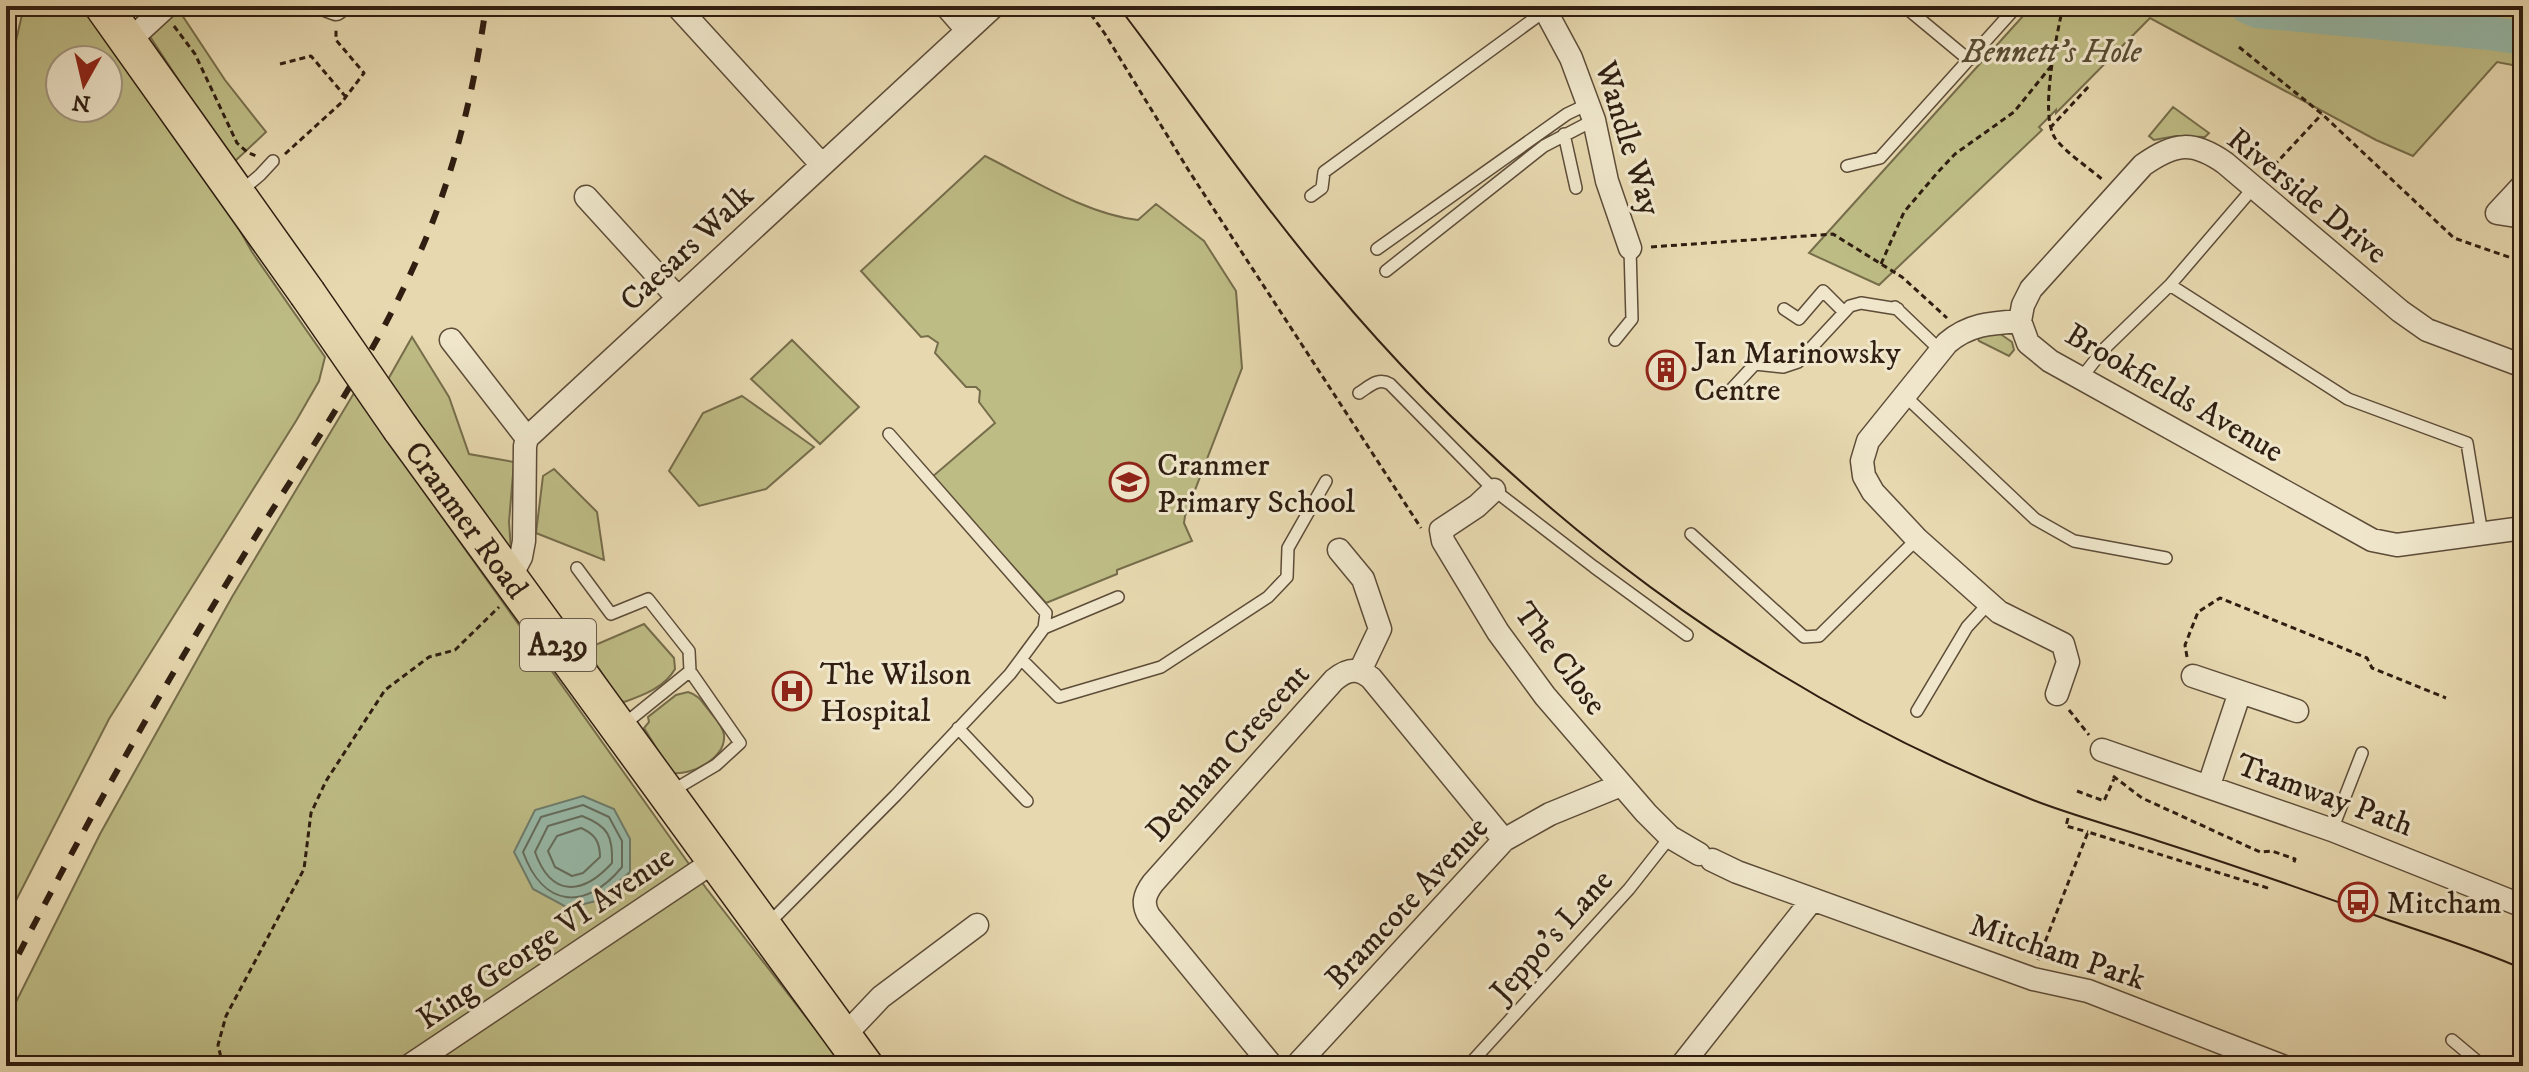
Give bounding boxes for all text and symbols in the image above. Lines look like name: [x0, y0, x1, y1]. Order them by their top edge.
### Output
park label: Bennett's Hole: [1962, 33, 2143, 73]
north arrow: [44, 44, 124, 124]
street label: Wandle Way: [1584, 56, 1670, 221]
text: N: [71, 88, 92, 117]
street label: Riverside Drive: [2218, 120, 2395, 273]
street label: Caesars Walk: [612, 176, 763, 320]
street label: Brookfields Avenue: [2058, 315, 2290, 472]
place label: Jan Marinowsky Centre: [1691, 334, 1901, 411]
building icon: Jan Marinowsky Centre: [1645, 349, 1687, 391]
street label: Cranmer Road: [395, 434, 536, 608]
place label: Cranmer Primary School: [1157, 446, 1356, 523]
school or university icon: Cranmer Primary School: [1108, 461, 1150, 503]
street label: The Close: [1504, 595, 1615, 724]
road number: A239: [520, 619, 596, 671]
place label: The Wilson Hospital: [820, 655, 971, 732]
street label: Denham Crescent: [1138, 656, 1319, 851]
hospital icon: The Wilson Hospital: [771, 670, 813, 712]
street label: Tramway Path: [2230, 745, 2418, 846]
street label: Bramcote Avenue: [1317, 809, 1498, 998]
street label: King George VI Avenue: [410, 838, 682, 1039]
street label: Jeppo's Lane: [1480, 862, 1623, 1013]
bus stop icon: Mitcham: [2337, 881, 2379, 923]
place label: Mitcham: [2386, 884, 2502, 924]
street label: Mitcham Park: [1964, 906, 2150, 1000]

